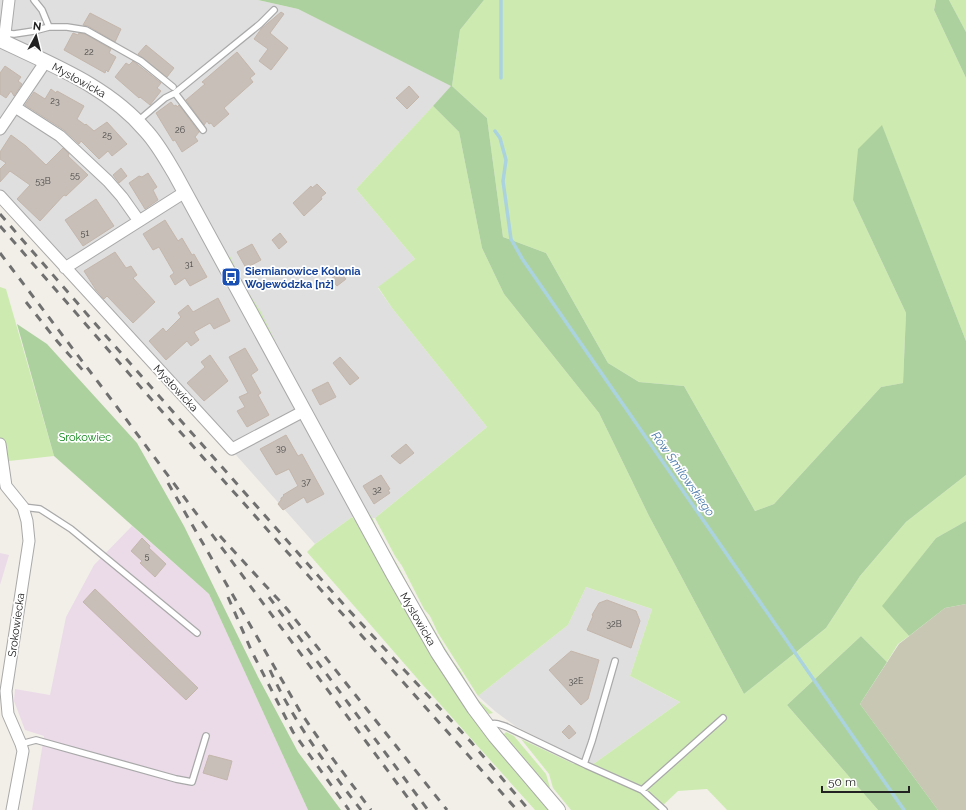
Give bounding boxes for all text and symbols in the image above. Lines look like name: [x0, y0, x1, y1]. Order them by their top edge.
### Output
north arrow: [16, 16, 56, 56]
text: N: [32, 20, 42, 34]
house number: 22: [84, 47, 94, 57]
street label: Mysłowicka: [50, 60, 108, 101]
house number: 23: [50, 96, 60, 106]
house number: 26: [175, 125, 186, 135]
house number: 25: [102, 130, 112, 140]
house number: 55: [70, 170, 80, 180]
house number: 53B: [35, 176, 51, 186]
house number: 51: [81, 228, 90, 238]
house number: 31: [185, 259, 193, 269]
place label: Siemianowice Kolonia Wojewódzka [nż]: [245, 265, 361, 291]
bus stop icon: Siemianowice Kolonia Wojewódzka [nż]: [220, 266, 242, 288]
street label: Mysłowicka: [151, 362, 201, 415]
water label: Rów Śmiłowskiego: [649, 429, 717, 519]
park label: Srokowiec: [59, 431, 111, 444]
house number: 39: [276, 443, 286, 453]
house number: 37: [301, 477, 311, 487]
house number: 32: [372, 485, 382, 495]
house number: 5: [145, 551, 150, 561]
street label: Mysłowicka: [397, 590, 438, 648]
street label: Srokowiecka: [6, 592, 27, 658]
house number: 32B: [606, 619, 622, 629]
house number: 32E: [569, 676, 584, 686]
scale bar: [822, 768, 909, 794]
text: 50 m: [828, 775, 856, 789]

